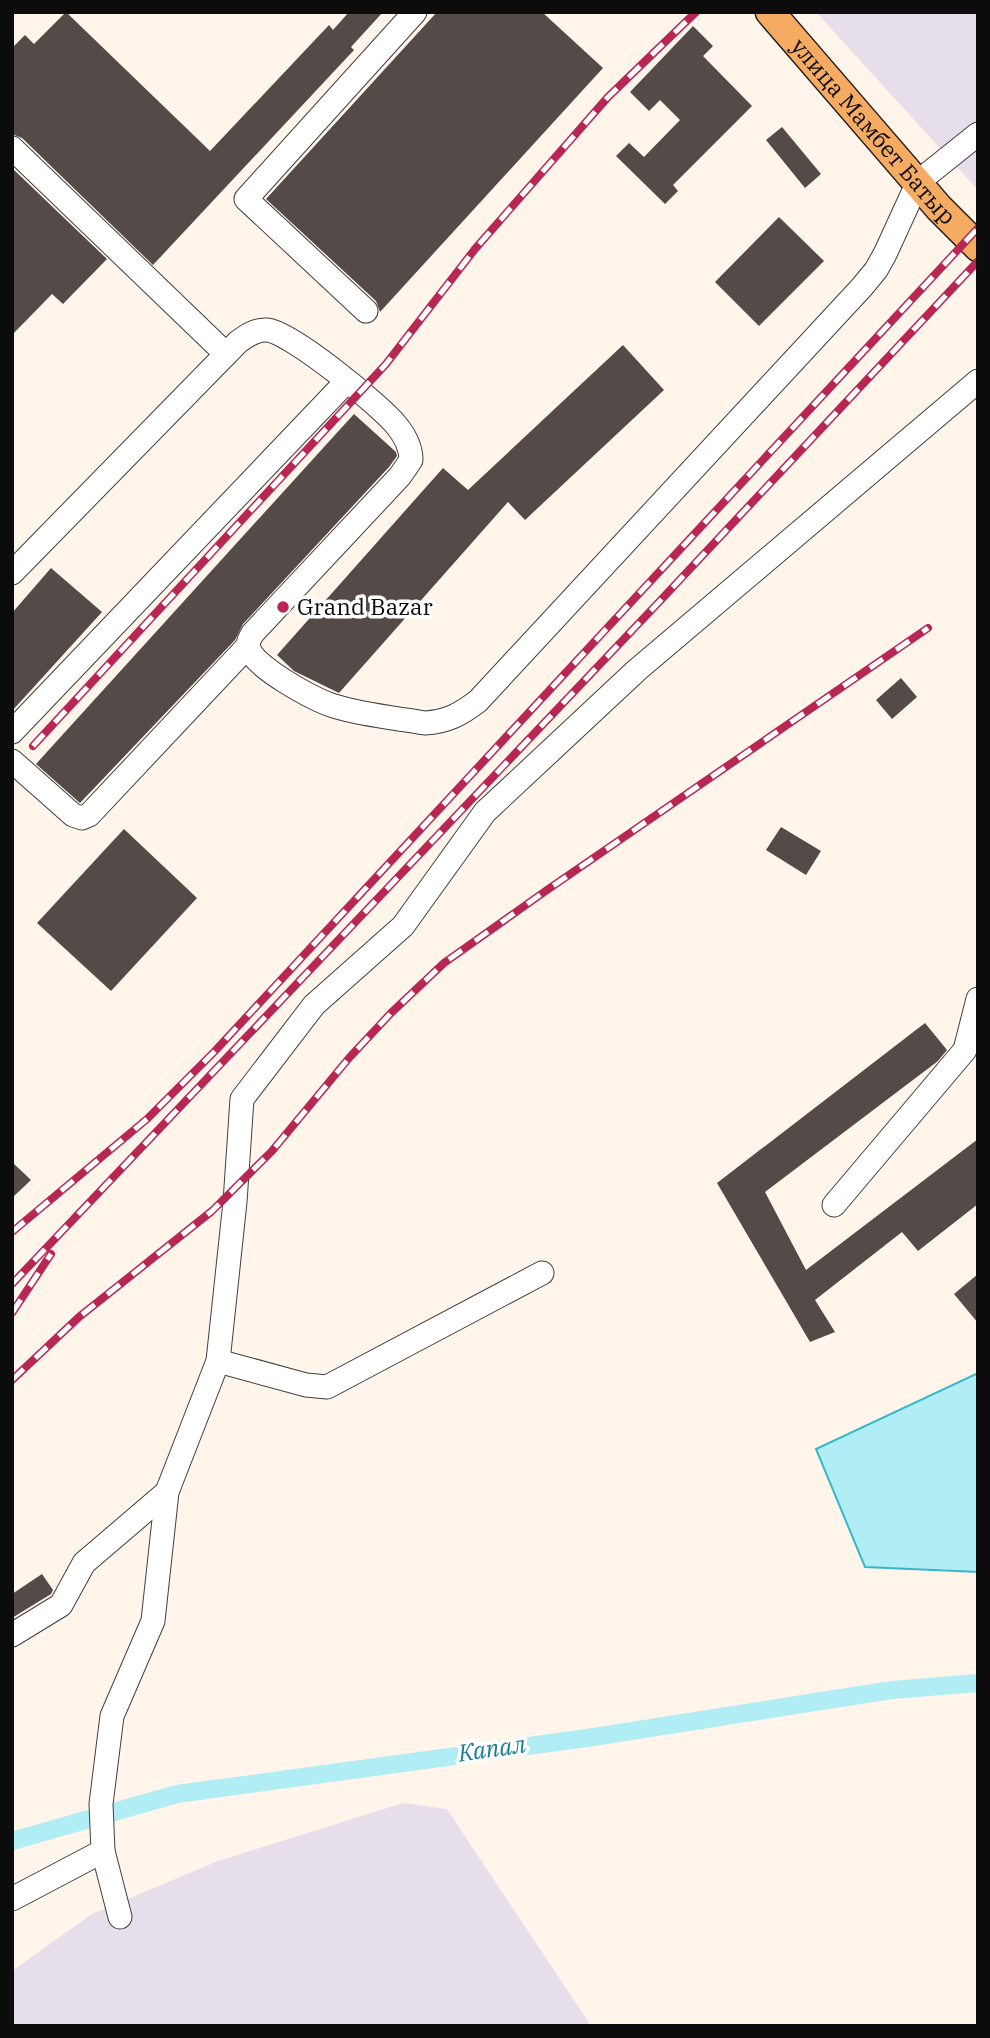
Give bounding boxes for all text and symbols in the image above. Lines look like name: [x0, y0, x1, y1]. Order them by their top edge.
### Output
street label: улица Мамбет Батыр: [785, 31, 963, 230]
place label: Grand Bazar: [297, 591, 433, 621]
marker: Grand Bazar: [275, 599, 291, 615]
water label: Капал: [455, 1727, 528, 1769]

